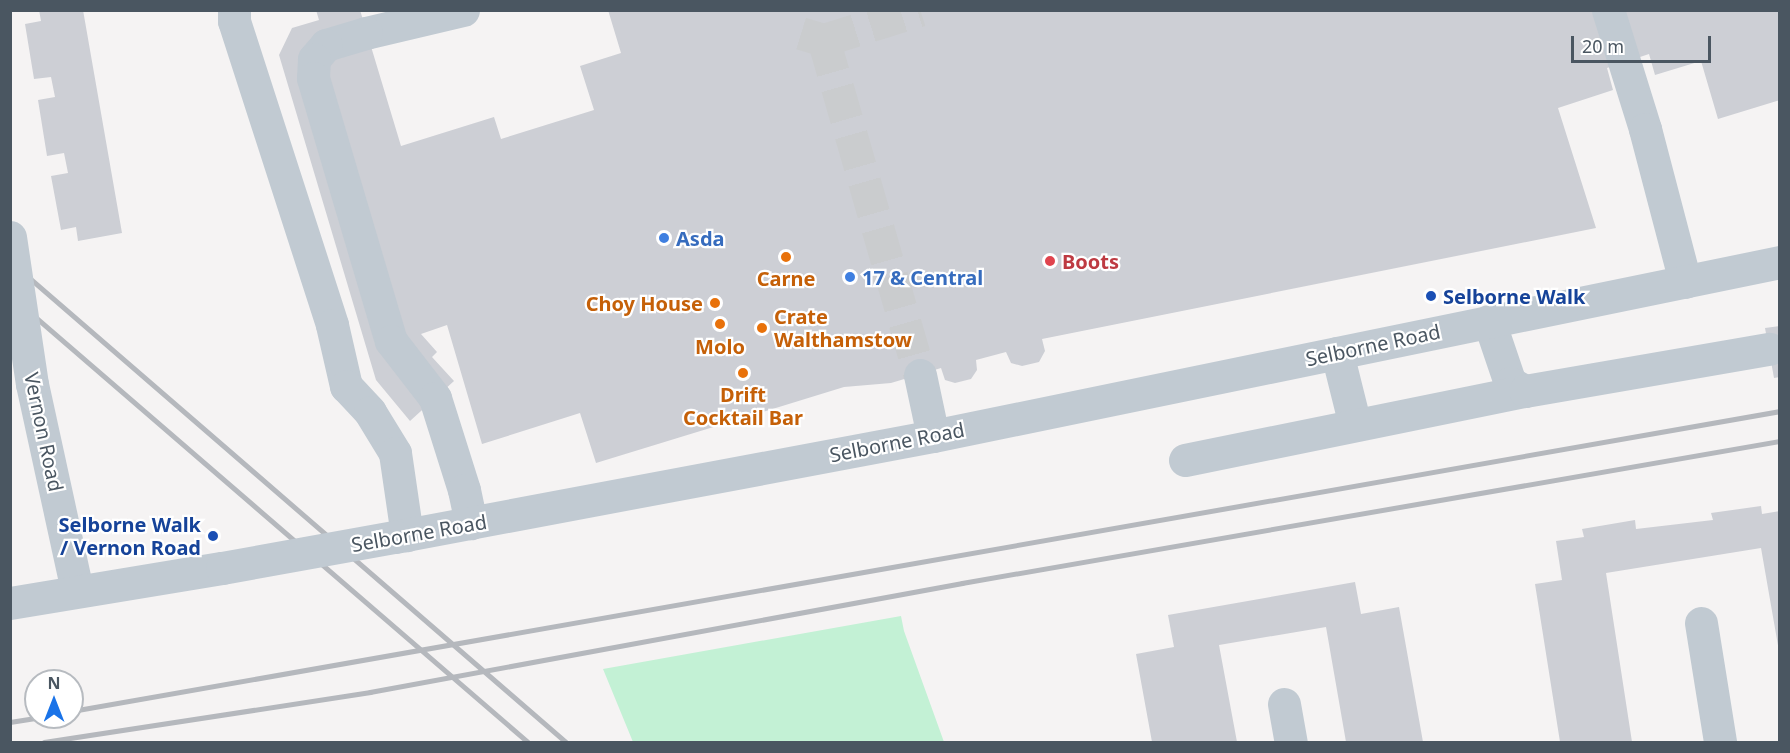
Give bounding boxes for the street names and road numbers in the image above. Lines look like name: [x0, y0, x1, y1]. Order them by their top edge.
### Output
street label: Selborne Road: [1304, 319, 1442, 371]
street label: Vernon Road: [20, 370, 68, 494]
street label: Selborne Road: [827, 417, 967, 467]
street label: Selborne Road: [349, 509, 489, 557]

